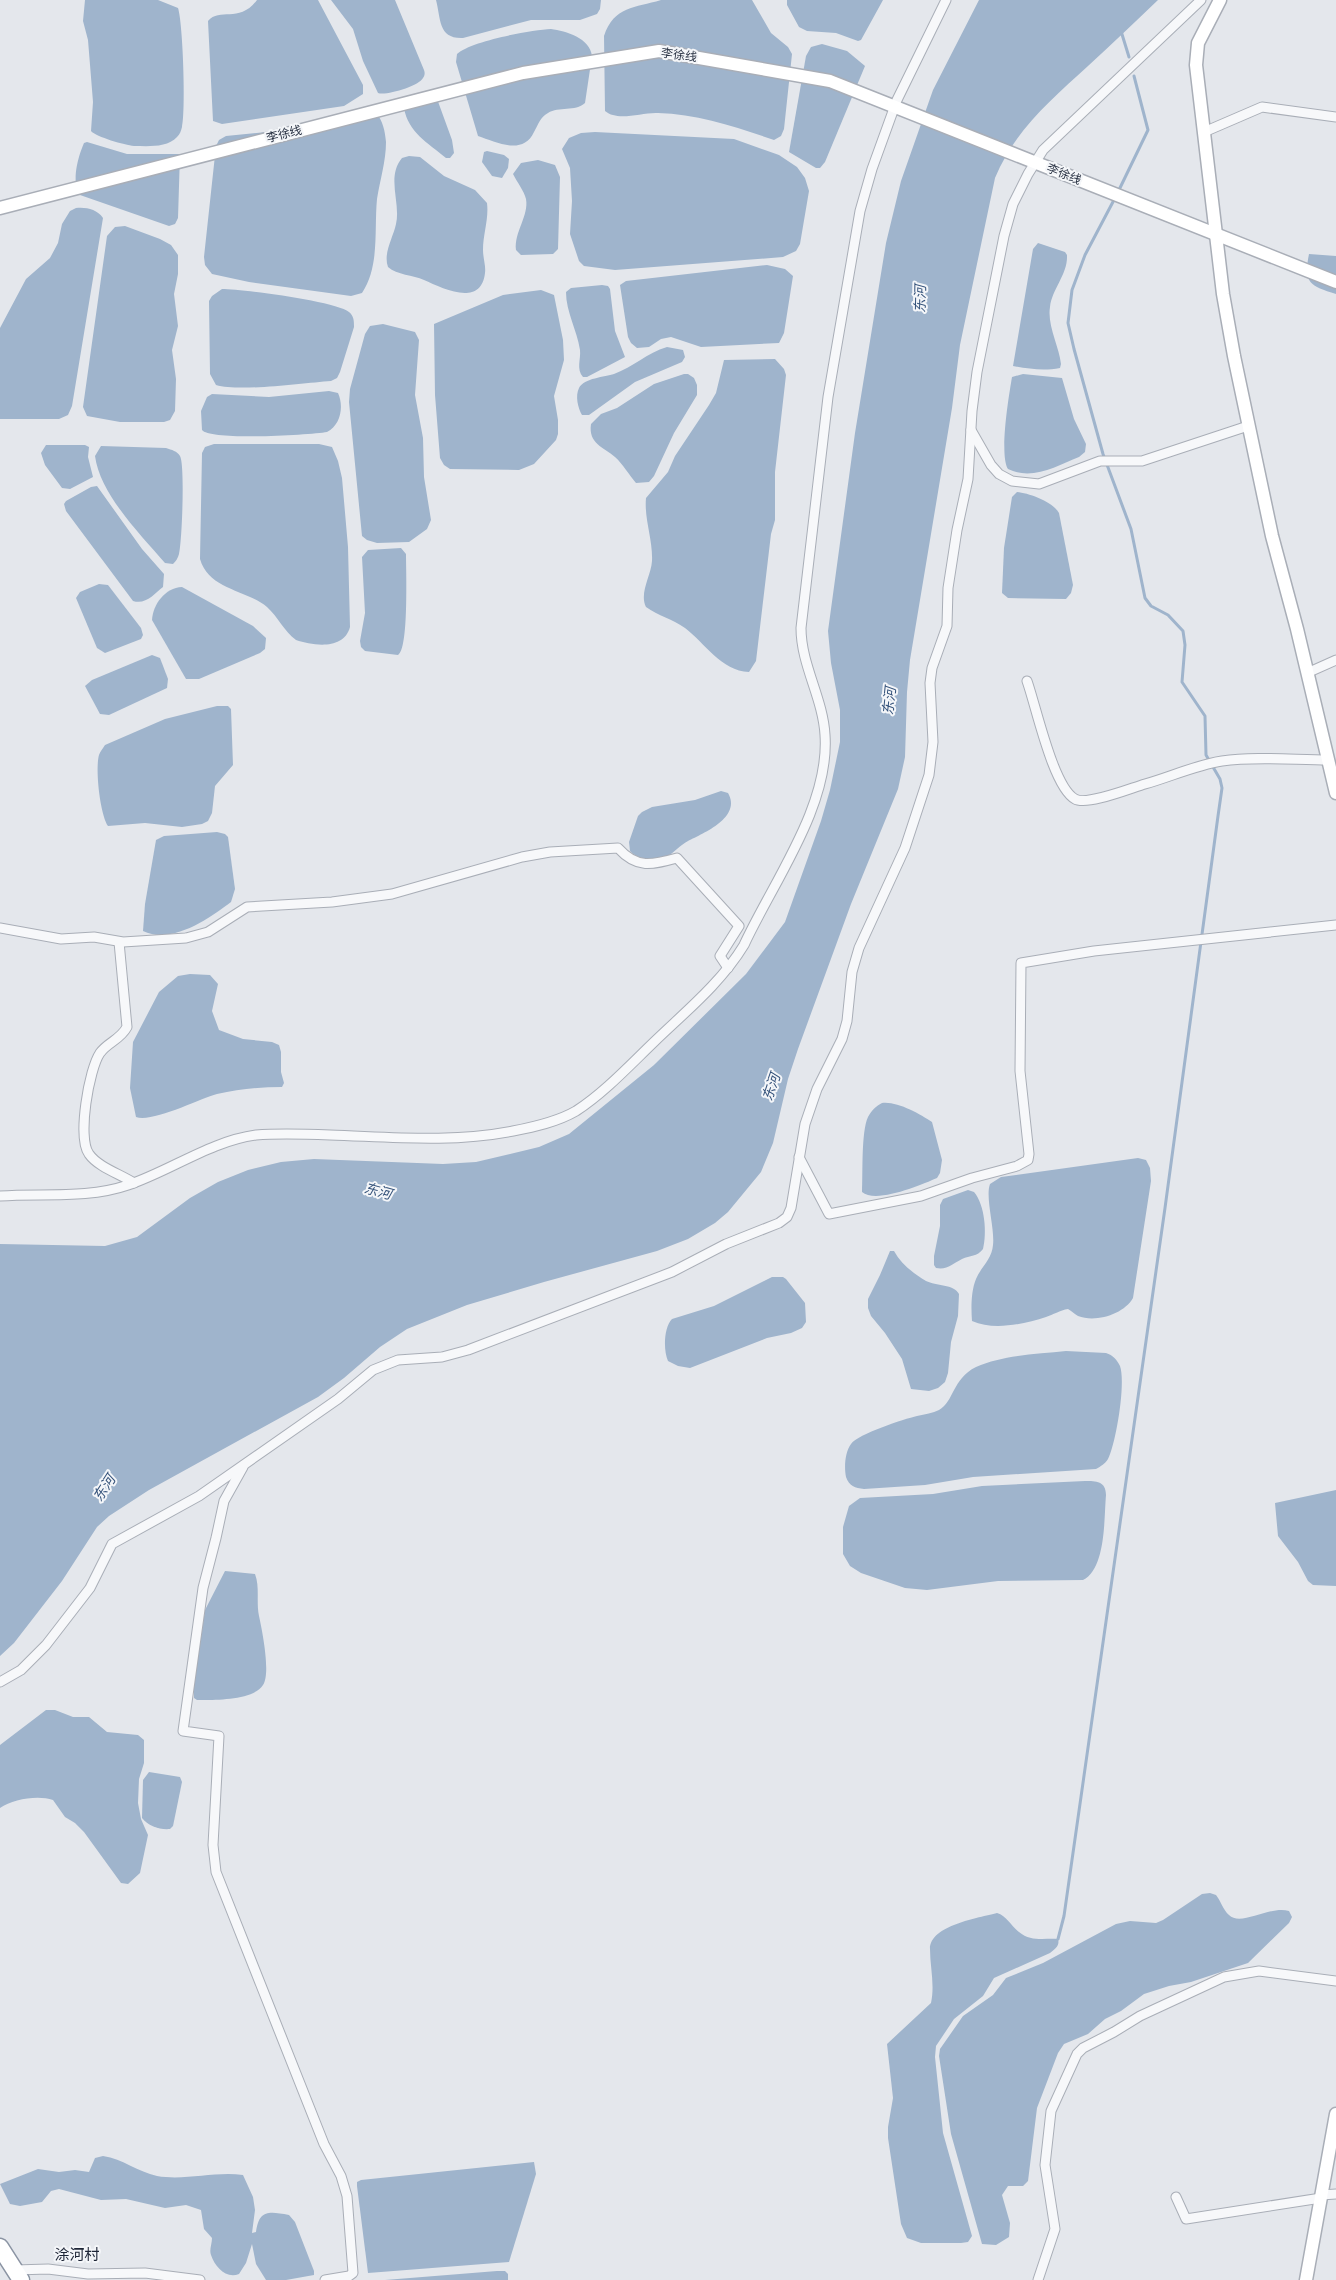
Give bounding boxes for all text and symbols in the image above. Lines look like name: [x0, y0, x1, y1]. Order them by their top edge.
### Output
street label: 李徐线: [660, 45, 698, 64]
street label: 李徐线: [265, 122, 303, 145]
street label: 李徐线: [1045, 160, 1084, 187]
water label: 东河: [911, 282, 928, 313]
water label: 东河: [879, 683, 899, 716]
water label: 东河: [758, 1068, 784, 1103]
water label: 东河: [362, 1179, 397, 1203]
water label: 东河: [89, 1469, 120, 1504]
district label: 涂河村: [54, 2245, 100, 2264]

